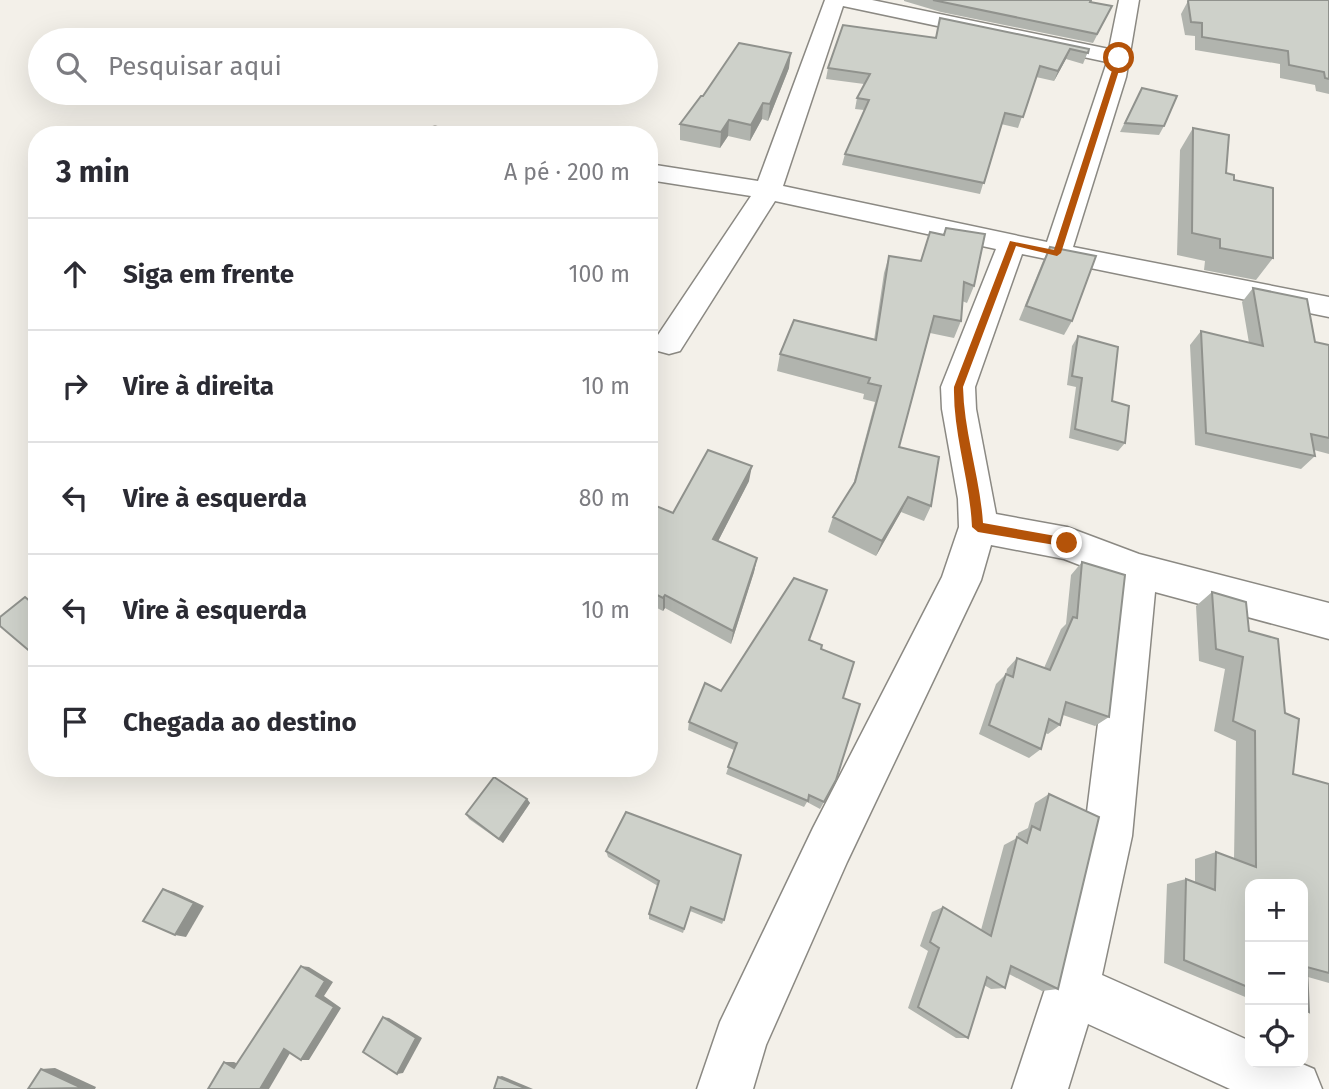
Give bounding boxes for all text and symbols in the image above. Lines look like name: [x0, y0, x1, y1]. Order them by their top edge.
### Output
search box: [28, 28, 658, 105]
route start: [1103, 42, 1134, 73]
icon: search: [52, 48, 90, 86]
text: Pesquisar aqui: [108, 51, 282, 82]
text: 3 min: [56, 154, 130, 190]
text: A pé · 200 m: [504, 158, 630, 186]
icon: ahead: [56, 255, 94, 293]
text: Siga em frente: [123, 259, 294, 290]
text: 100 m: [569, 260, 630, 288]
icon: right: [56, 367, 94, 405]
text: Vire à direita: [123, 371, 274, 402]
text: 10 m: [581, 372, 630, 400]
icon: left: [56, 479, 94, 517]
text: Vire à esquerda: [123, 483, 307, 514]
text: 80 m: [579, 484, 630, 512]
route end: [1051, 527, 1082, 558]
icon: left: [56, 591, 94, 629]
text: Vire à esquerda: [123, 595, 307, 626]
text: 10 m: [581, 596, 630, 624]
icon: arrive: [56, 703, 94, 741]
text: Chegada ao destino: [123, 707, 357, 738]
map controls: [1245, 879, 1308, 1068]
button: +: [1245, 879, 1308, 942]
button: −: [1245, 942, 1308, 1005]
button: locate: [1245, 1005, 1308, 1068]

